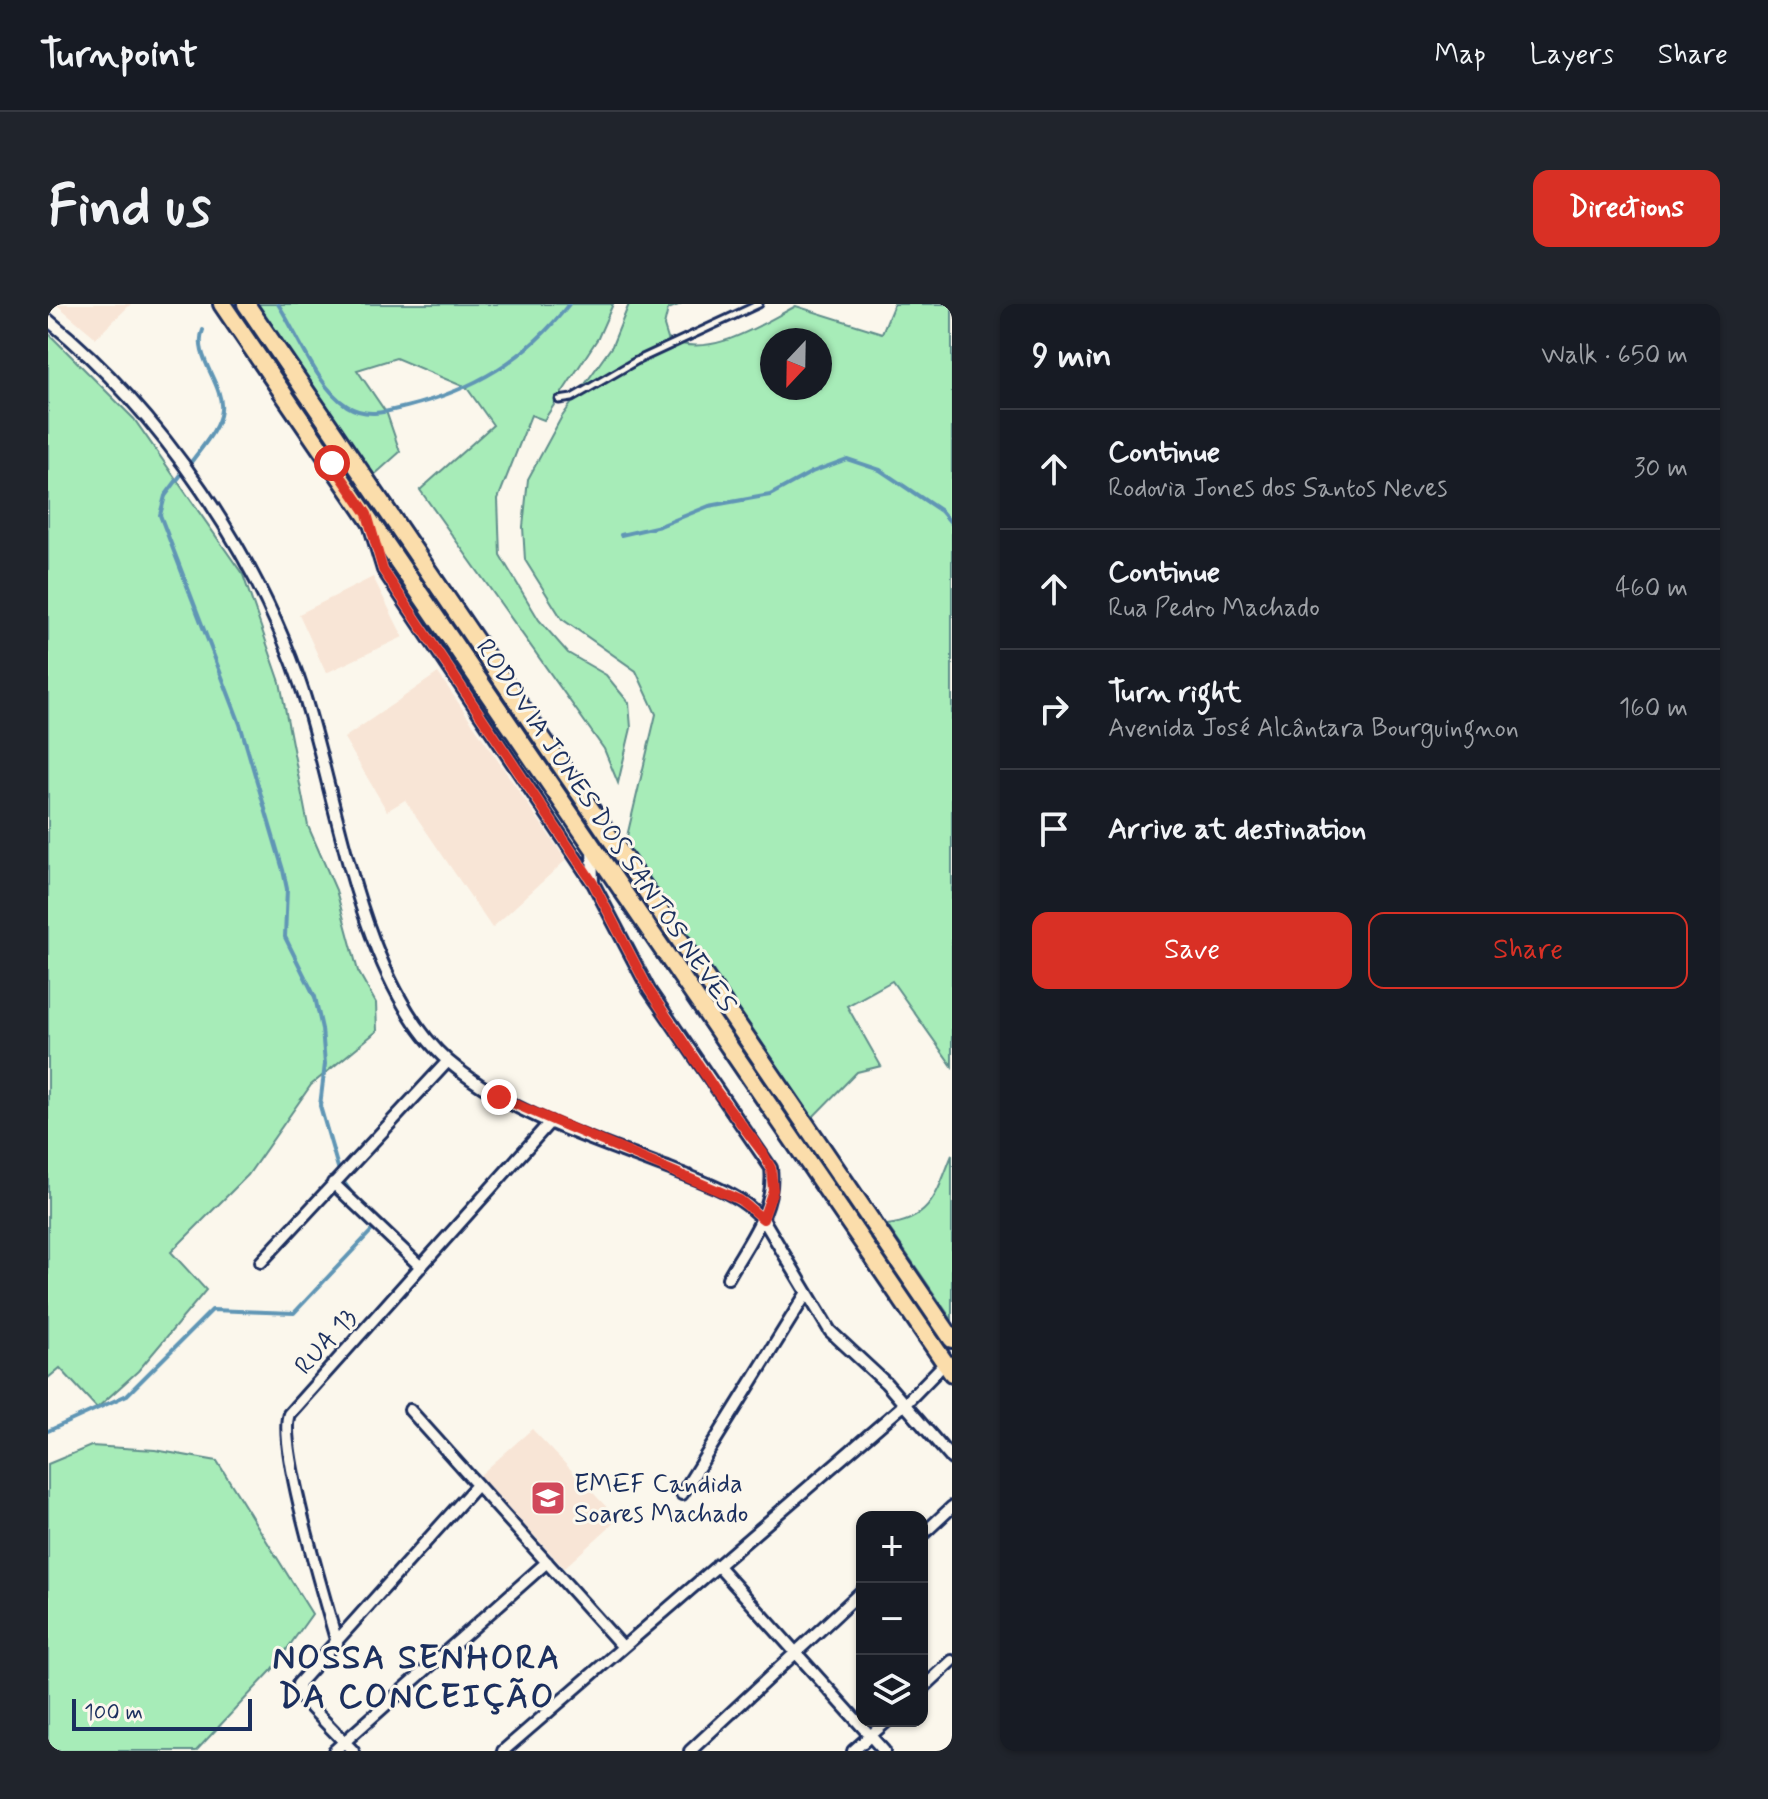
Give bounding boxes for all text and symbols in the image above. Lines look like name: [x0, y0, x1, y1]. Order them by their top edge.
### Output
text: Turnpoint: [40, 31, 198, 80]
text: Map: [1435, 37, 1486, 74]
text: Layers: [1530, 37, 1614, 74]
text: Share: [1658, 37, 1728, 74]
button: Directions: [1533, 170, 1720, 247]
text: Find us: [48, 172, 211, 245]
north arrow: [760, 328, 832, 400]
text: 9 min: [1032, 334, 1112, 379]
text: Walk · 650 m: [1541, 339, 1688, 373]
text: Continue: [1108, 433, 1220, 472]
route start: [314, 445, 350, 481]
icon: ahead: [1032, 447, 1076, 491]
text: 30 m: [1634, 452, 1688, 486]
text: Rodovia Jones dos Santos Neves: [1108, 472, 1448, 506]
text: Continue: [1108, 553, 1220, 592]
icon: ahead: [1032, 567, 1076, 611]
text: 460 m: [1615, 572, 1688, 606]
text: Rua Pedro Machado: [1108, 592, 1320, 626]
street label: RODOVIA JONES DOS SANTOS NEVES: [467, 633, 744, 1020]
text: Turn right: [1108, 673, 1241, 712]
icon: right: [1032, 687, 1076, 731]
text: 160 m: [1619, 692, 1688, 726]
text: Avenida José Alcântara Bourguingnon: [1108, 712, 1519, 746]
icon: arrive: [1032, 807, 1076, 851]
text: Arrive at destination: [1108, 810, 1366, 849]
button: Save: [1032, 912, 1352, 989]
button: Share: [1368, 912, 1688, 989]
route end: [481, 1079, 517, 1115]
street label: RUA 13: [288, 1302, 365, 1383]
place label: EMEF Candida Soares Machado: [574, 1468, 748, 1532]
school or university icon: EMEF Candida Soares Machado: [529, 1479, 567, 1517]
map controls: [856, 1511, 928, 1727]
button: +: [856, 1511, 928, 1583]
button: −: [856, 1583, 928, 1655]
district label: NOSSA SENHORA DA CONCEIÇÃO: [272, 1636, 562, 1720]
button: layers: [856, 1655, 928, 1727]
scale bar: [72, 1695, 252, 1731]
text: 100 m: [84, 1699, 143, 1727]

